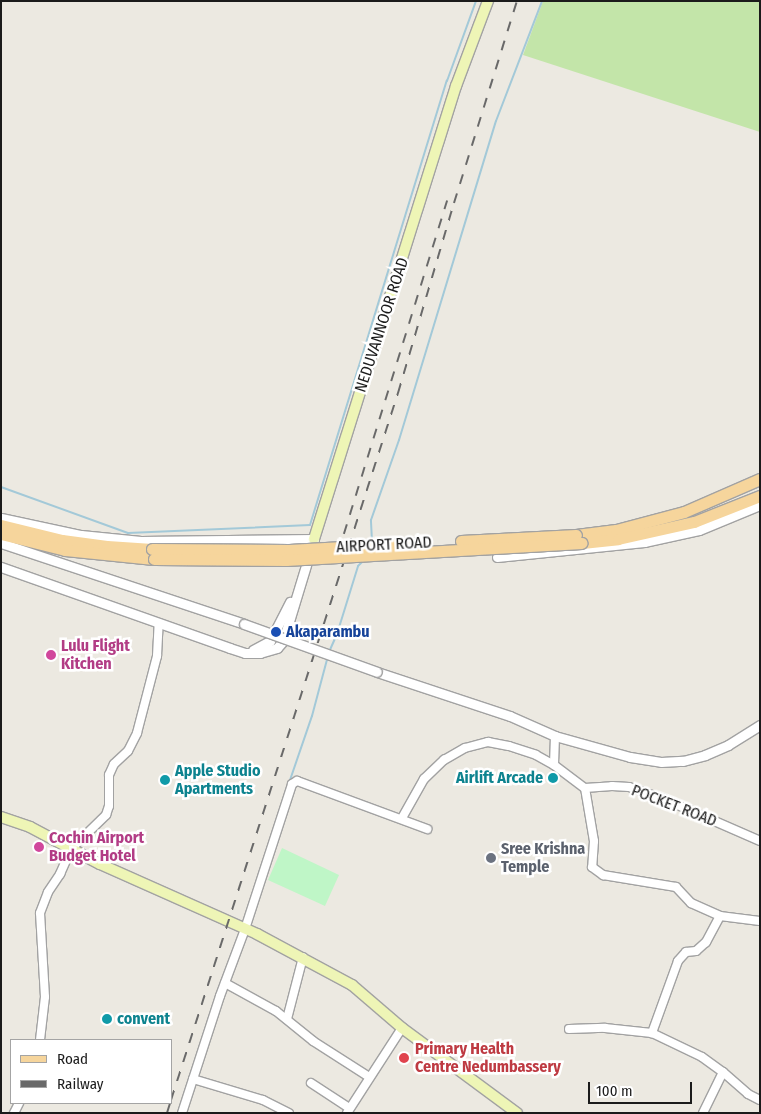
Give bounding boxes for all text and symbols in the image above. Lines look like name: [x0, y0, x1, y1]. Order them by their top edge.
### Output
street label: NEDUVANNOOR ROAD: [351, 255, 413, 395]
street label: AIRPORT ROAD: [336, 533, 432, 557]
place label: Akaparambu: [286, 622, 370, 642]
marker: Akaparambu: [270, 626, 282, 638]
place label: Lulu Flight Kitchen: [61, 636, 130, 674]
marker: Lulu Flight Kitchen: [45, 649, 57, 661]
place label: Apple Studio Apartments: [175, 761, 260, 799]
place label: Airlift Arcade: [456, 768, 543, 788]
marker: Airlift Arcade: [547, 772, 559, 784]
marker: Apple Studio Apartments: [159, 774, 171, 786]
street label: POCKET ROAD: [629, 781, 719, 831]
place label: Cochin Airport Budget Hotel: [49, 828, 144, 866]
place label: Sree Krishna Temple: [501, 839, 585, 877]
marker: Cochin Airport Budget Hotel: [33, 841, 45, 853]
marker: Sree Krishna Temple: [485, 852, 497, 864]
place label: convent: [117, 1009, 170, 1029]
marker: convent: [101, 1013, 113, 1025]
legend: [10, 1039, 172, 1104]
place label: Primary Health Centre Nedumbassery: [415, 1039, 561, 1077]
text: Road: [57, 1050, 88, 1068]
marker: Primary Health Centre Nedumbassery: [397, 1051, 411, 1065]
scale bar: [591, 1072, 695, 1104]
text: Railway: [57, 1075, 104, 1093]
text: 100 m: [596, 1082, 633, 1100]

